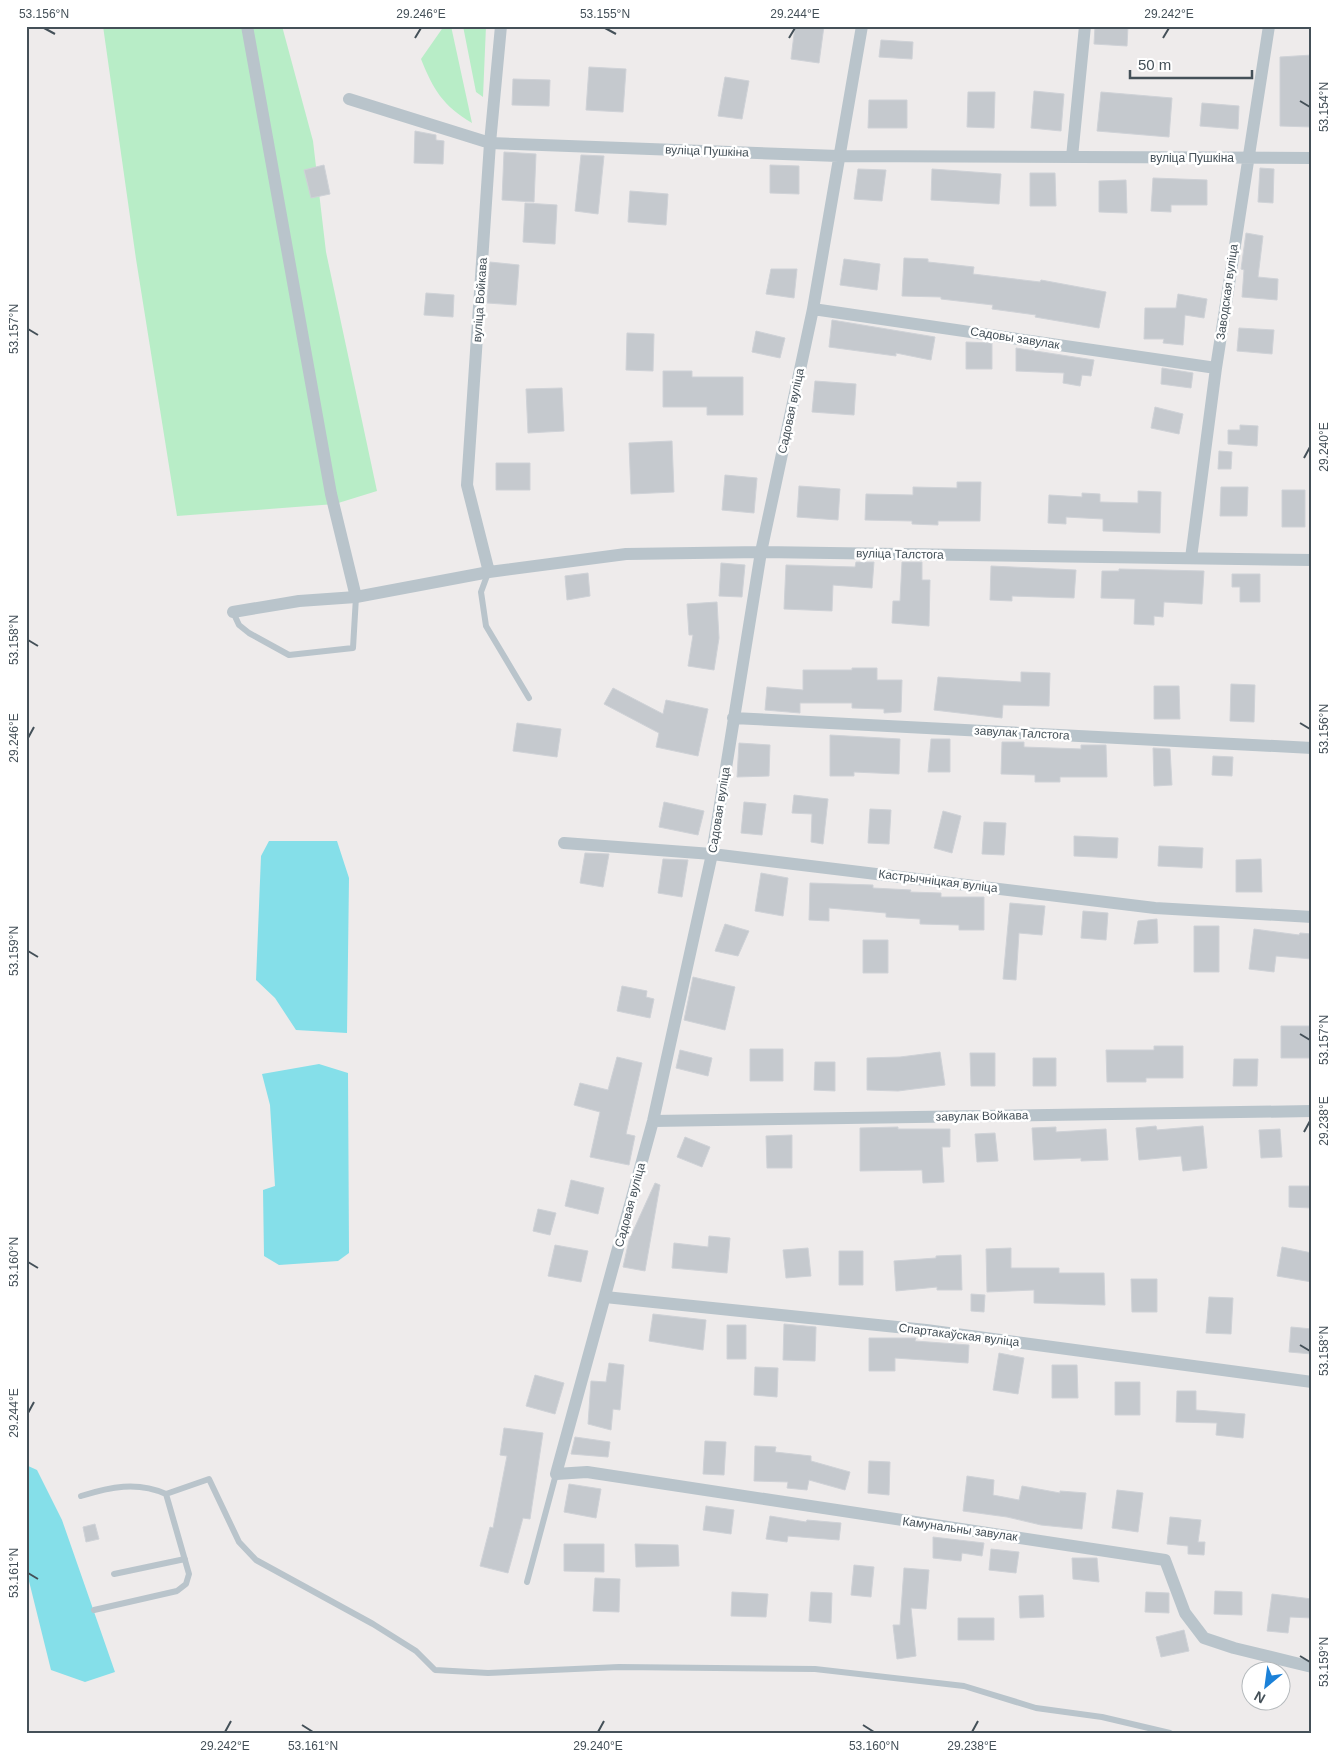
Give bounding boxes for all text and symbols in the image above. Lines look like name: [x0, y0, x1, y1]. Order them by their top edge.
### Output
text: 53.156°N: [19, 7, 69, 21]
text: 29.246°E: [396, 7, 446, 21]
text: 53.155°N: [580, 7, 630, 21]
text: 29.244°E: [770, 7, 820, 21]
text: 29.242°E: [1144, 7, 1194, 21]
scale bar: [1130, 48, 1253, 80]
text: 50 m: [1138, 56, 1171, 73]
text: 53.154°N: [1317, 82, 1331, 132]
street label: вуліца Пушкіна: [665, 143, 749, 159]
street label: вуліца Пушкіна: [1150, 151, 1234, 165]
street label: Заводская вуліца: [1213, 243, 1241, 341]
street label: вуліца Войкава: [470, 257, 490, 343]
text: 53.157°N: [7, 304, 21, 354]
street label: Садовы завулак: [969, 324, 1061, 352]
street label: Садовая вуліца: [775, 367, 807, 455]
text: 29.240°E: [1317, 422, 1331, 472]
street label: вуліца Талстога: [856, 546, 944, 562]
text: 53.158°N: [7, 615, 21, 665]
text: 53.156°N: [1317, 704, 1331, 754]
text: 29.246°E: [7, 713, 21, 763]
street label: завулак Талстога: [974, 724, 1070, 743]
street label: Садовая вуліца: [705, 766, 733, 854]
street label: Кастрычніцкая вуліца: [878, 867, 999, 895]
text: 53.159°N: [7, 926, 21, 976]
text: 53.157°N: [1317, 1015, 1331, 1065]
text: 29.238°E: [1317, 1096, 1331, 1146]
street label: завулак Войкава: [936, 1108, 1029, 1124]
street label: Садовая вуліца: [612, 1161, 648, 1249]
text: 53.160°N: [7, 1237, 21, 1287]
street label: Спартакаўская вуліца: [898, 1321, 1020, 1349]
text: 53.158°N: [1317, 1326, 1331, 1376]
text: 29.244°E: [7, 1388, 21, 1438]
street label: Камунальны завулак: [902, 1514, 1019, 1544]
text: 53.161°N: [7, 1548, 21, 1598]
text: 53.159°N: [1317, 1637, 1331, 1687]
north arrow: [1240, 1662, 1290, 1712]
text: N: [1251, 1688, 1268, 1707]
text: 29.242°E: [200, 1739, 250, 1753]
text: 53.161°N: [288, 1739, 338, 1753]
text: 29.240°E: [573, 1739, 623, 1753]
text: 53.160°N: [849, 1739, 899, 1753]
text: 29.238°E: [947, 1739, 997, 1753]

